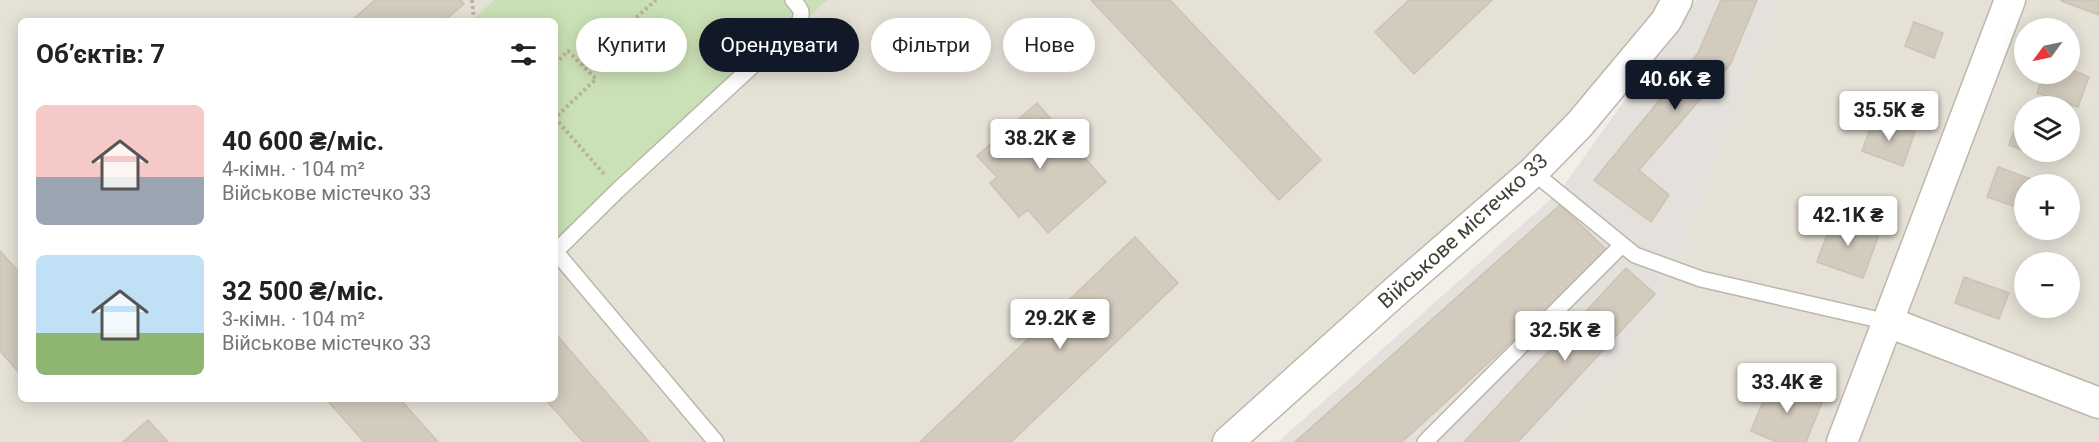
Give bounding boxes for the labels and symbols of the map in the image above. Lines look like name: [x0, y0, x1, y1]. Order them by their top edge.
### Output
north arrow: [2014, 18, 2080, 84]
pin: 40.6K ₴: [1620, 60, 1730, 111]
pin: 35.5K ₴: [1834, 91, 1944, 142]
pin: 38.2K ₴: [985, 119, 1095, 170]
street label: Військове містечко 33: [1373, 149, 1553, 313]
pin: 42.1K ₴: [1793, 196, 1903, 247]
pin: 29.2K ₴: [1005, 299, 1115, 350]
pin: 32.5K ₴: [1510, 311, 1620, 362]
pin: 33.4K ₴: [1732, 363, 1842, 414]

